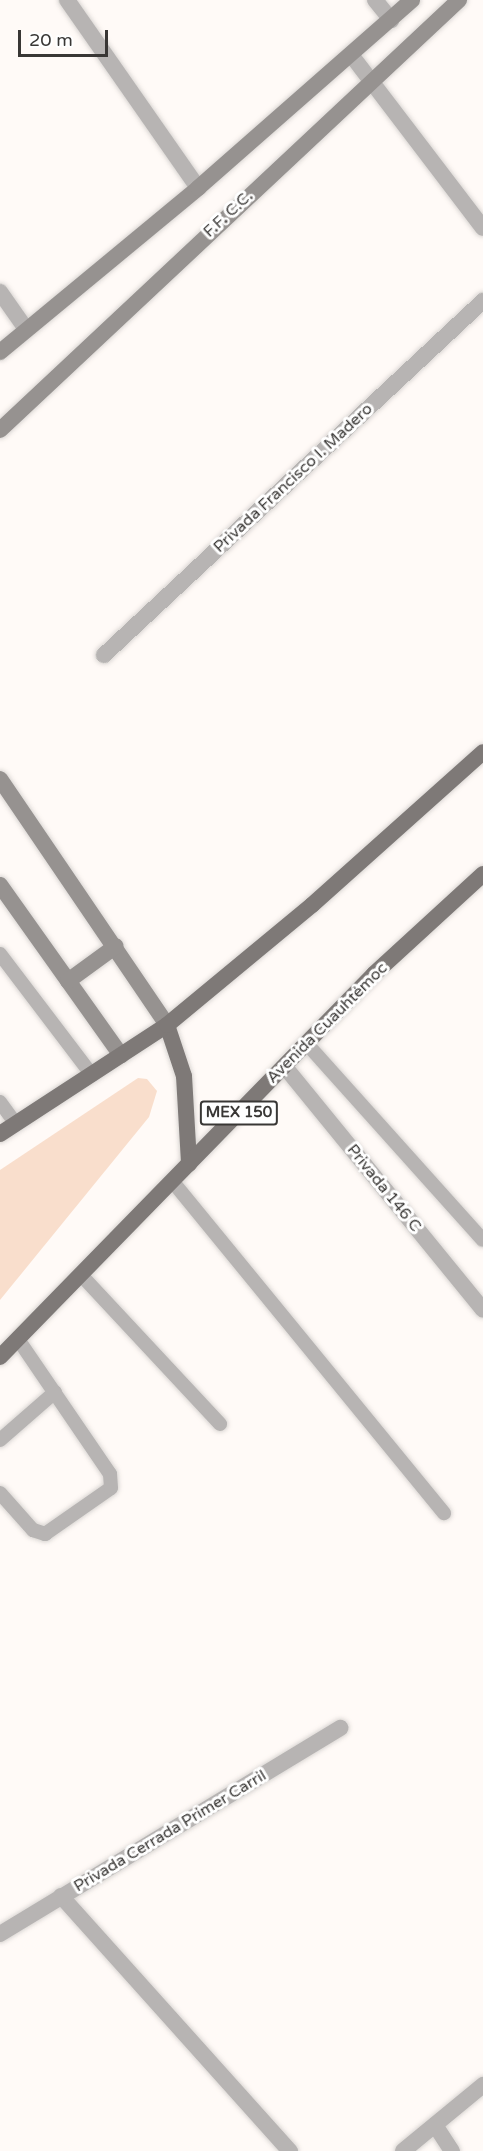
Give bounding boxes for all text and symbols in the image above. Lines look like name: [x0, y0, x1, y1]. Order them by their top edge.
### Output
scale bar: [21, 18, 111, 56]
text: 20 m: [29, 29, 73, 51]
street label: F.F. C.C.: [200, 187, 256, 241]
street label: Privada Francisco I. Madero: [210, 399, 376, 557]
street label: Avenida Cuauhtémoc: [263, 959, 391, 1087]
road number: MEX 150: [198, 1101, 280, 1125]
street label: Privada 146 C: [343, 1140, 425, 1236]
street label: Privada Cerrada Primer Carril: [70, 1766, 270, 1896]

